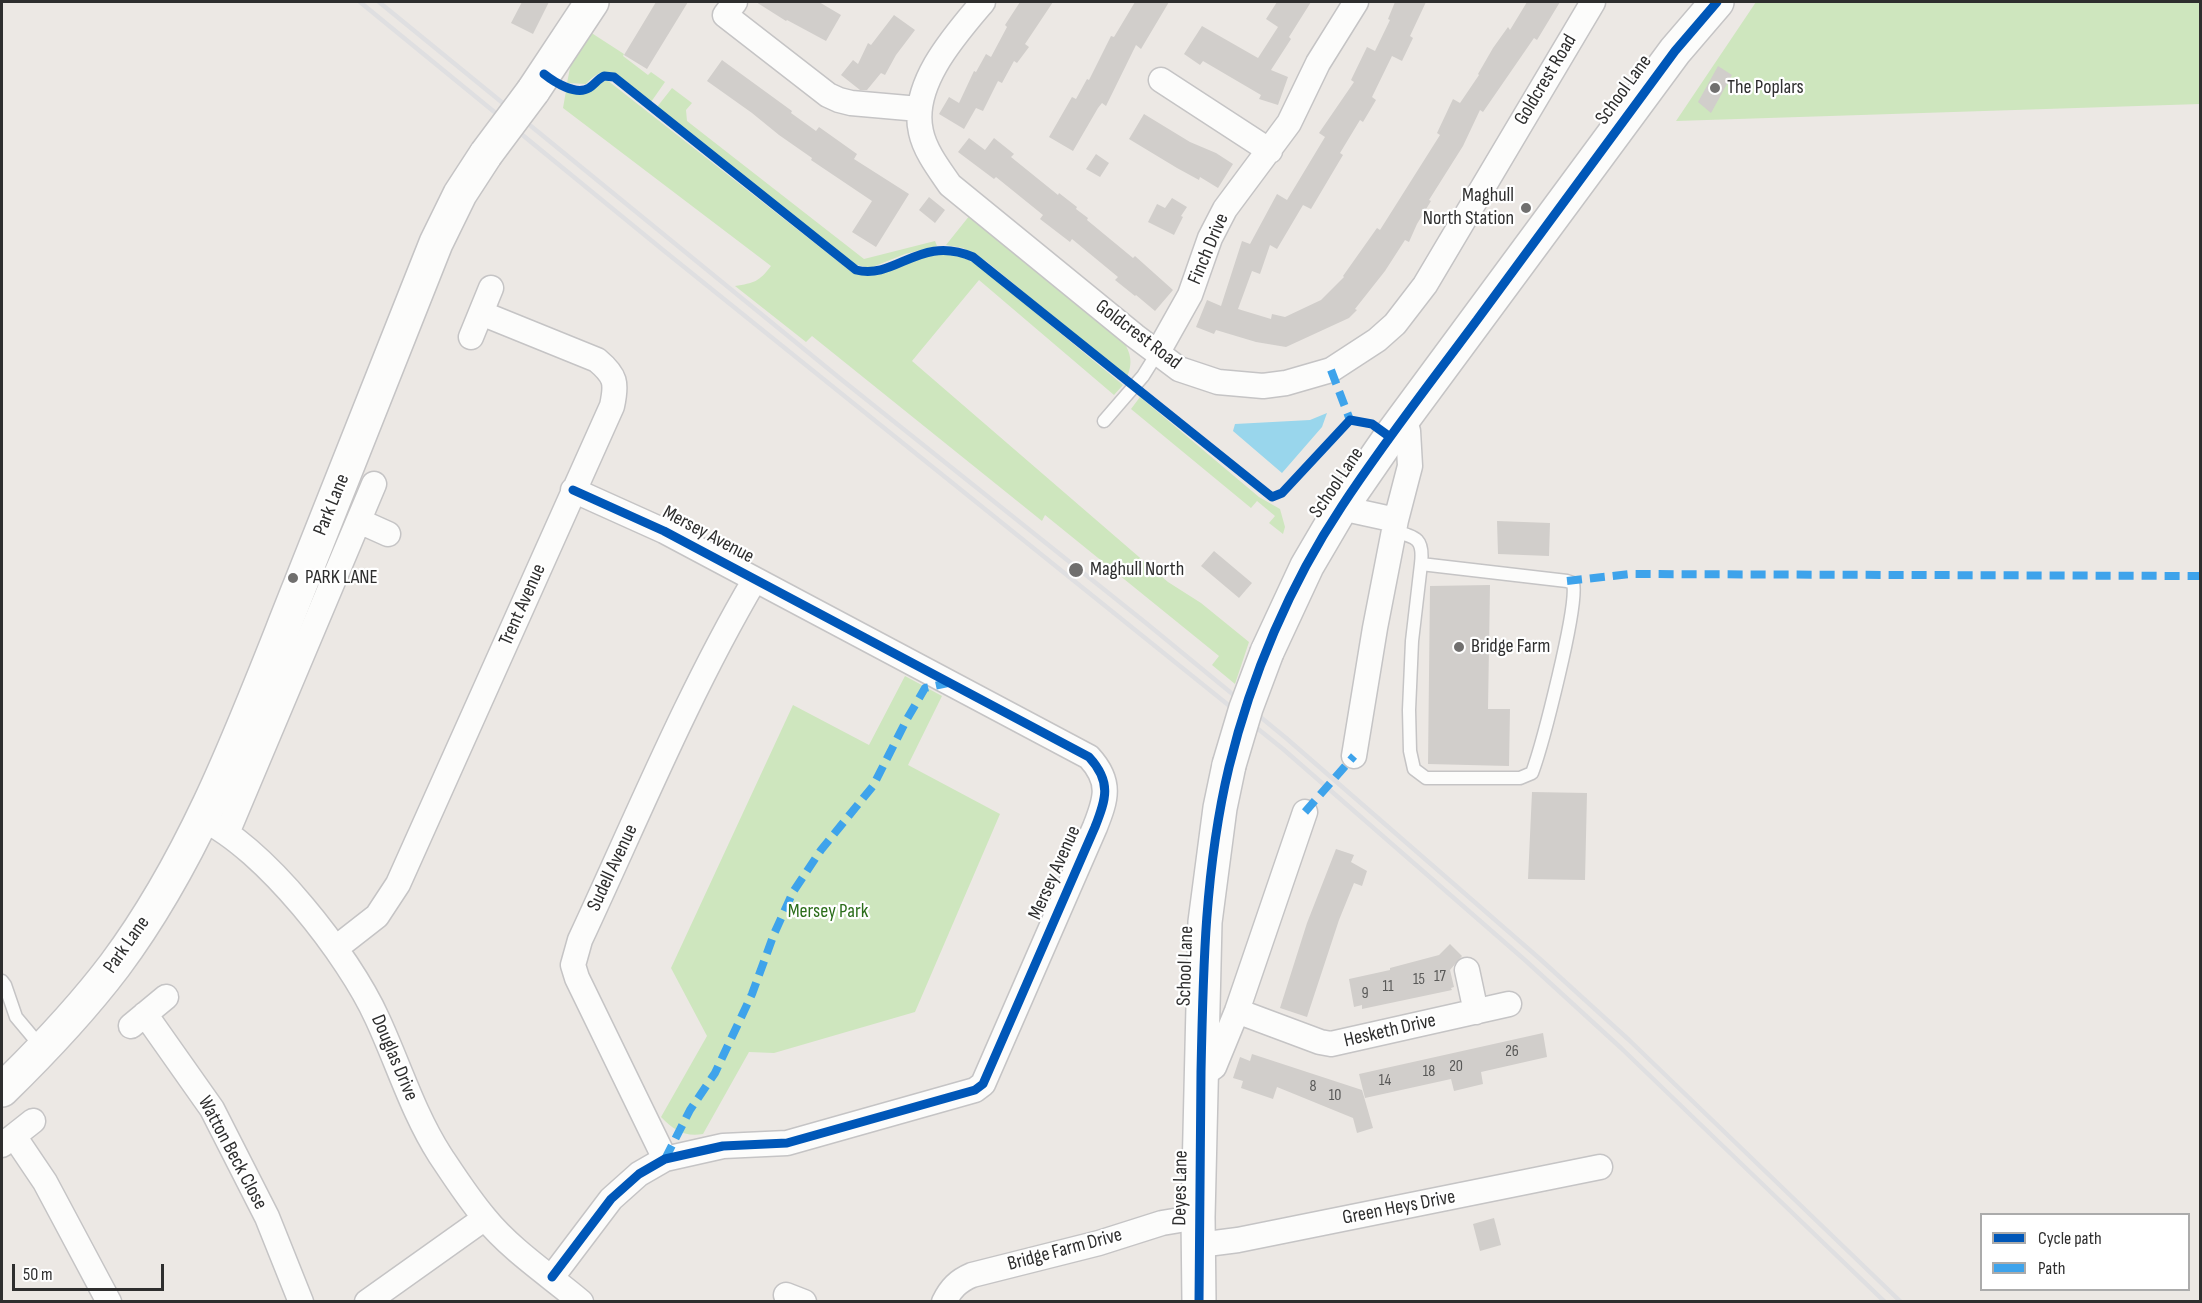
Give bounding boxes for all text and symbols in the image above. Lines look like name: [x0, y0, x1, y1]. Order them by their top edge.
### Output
street label: Goldcrest Road: [1510, 30, 1582, 130]
street label: School Lane: [1591, 50, 1657, 130]
place label: The Poplars: [1727, 76, 1804, 100]
marker: The Poplars: [1708, 81, 1722, 95]
place label: Maghull North Station: [1423, 184, 1514, 231]
marker: Maghull North Station: [1519, 201, 1533, 215]
street label: Finch Drive: [1183, 210, 1235, 288]
street label: Goldcrest Road: [1090, 295, 1186, 375]
street label: School Lane: [1305, 443, 1369, 523]
street label: Park Lane: [309, 471, 355, 539]
street label: Mersey Avenue: [658, 501, 758, 569]
place label: Maghull North: [1090, 558, 1184, 582]
street label: Trent Avenue: [494, 560, 552, 650]
marker: Maghull North: [1067, 561, 1085, 579]
place label: PARK LANE: [305, 566, 378, 590]
marker: PARK LANE: [286, 571, 300, 585]
place label: Bridge Farm: [1471, 635, 1550, 659]
marker: Bridge Farm: [1452, 640, 1466, 654]
street label: Sudell Avenue: [583, 821, 643, 915]
street label: Mersey Avenue: [1024, 822, 1086, 924]
park label: Mersey Park: [788, 900, 868, 924]
street label: Park Lane: [99, 912, 155, 978]
street label: School Lane: [1173, 925, 1199, 1007]
house number: 17: [1434, 967, 1446, 987]
house number: 15: [1413, 970, 1425, 990]
house number: 11: [1382, 977, 1394, 997]
house number: 9: [1361, 984, 1369, 1004]
street label: Hesketh Drive: [1342, 1009, 1438, 1053]
street label: Douglas Drive: [365, 1011, 423, 1105]
house number: 26: [1505, 1042, 1519, 1062]
house number: 20: [1449, 1057, 1463, 1077]
house number: 18: [1423, 1062, 1435, 1082]
house number: 14: [1379, 1071, 1391, 1091]
house number: 8: [1309, 1077, 1317, 1097]
house number: 10: [1329, 1086, 1341, 1106]
street label: Watton Beck Close: [192, 1092, 272, 1214]
street label: Deyes Lane: [1168, 1150, 1194, 1226]
street label: Green Heys Drive: [1341, 1185, 1457, 1231]
legend: [1980, 1213, 2190, 1291]
street label: Bridge Farm Drive: [1005, 1223, 1125, 1277]
text: Cycle path: [2038, 1228, 2102, 1249]
scale bar: [15, 1252, 166, 1290]
text: Path: [2038, 1258, 2066, 1279]
text: 50 m: [23, 1264, 53, 1285]

